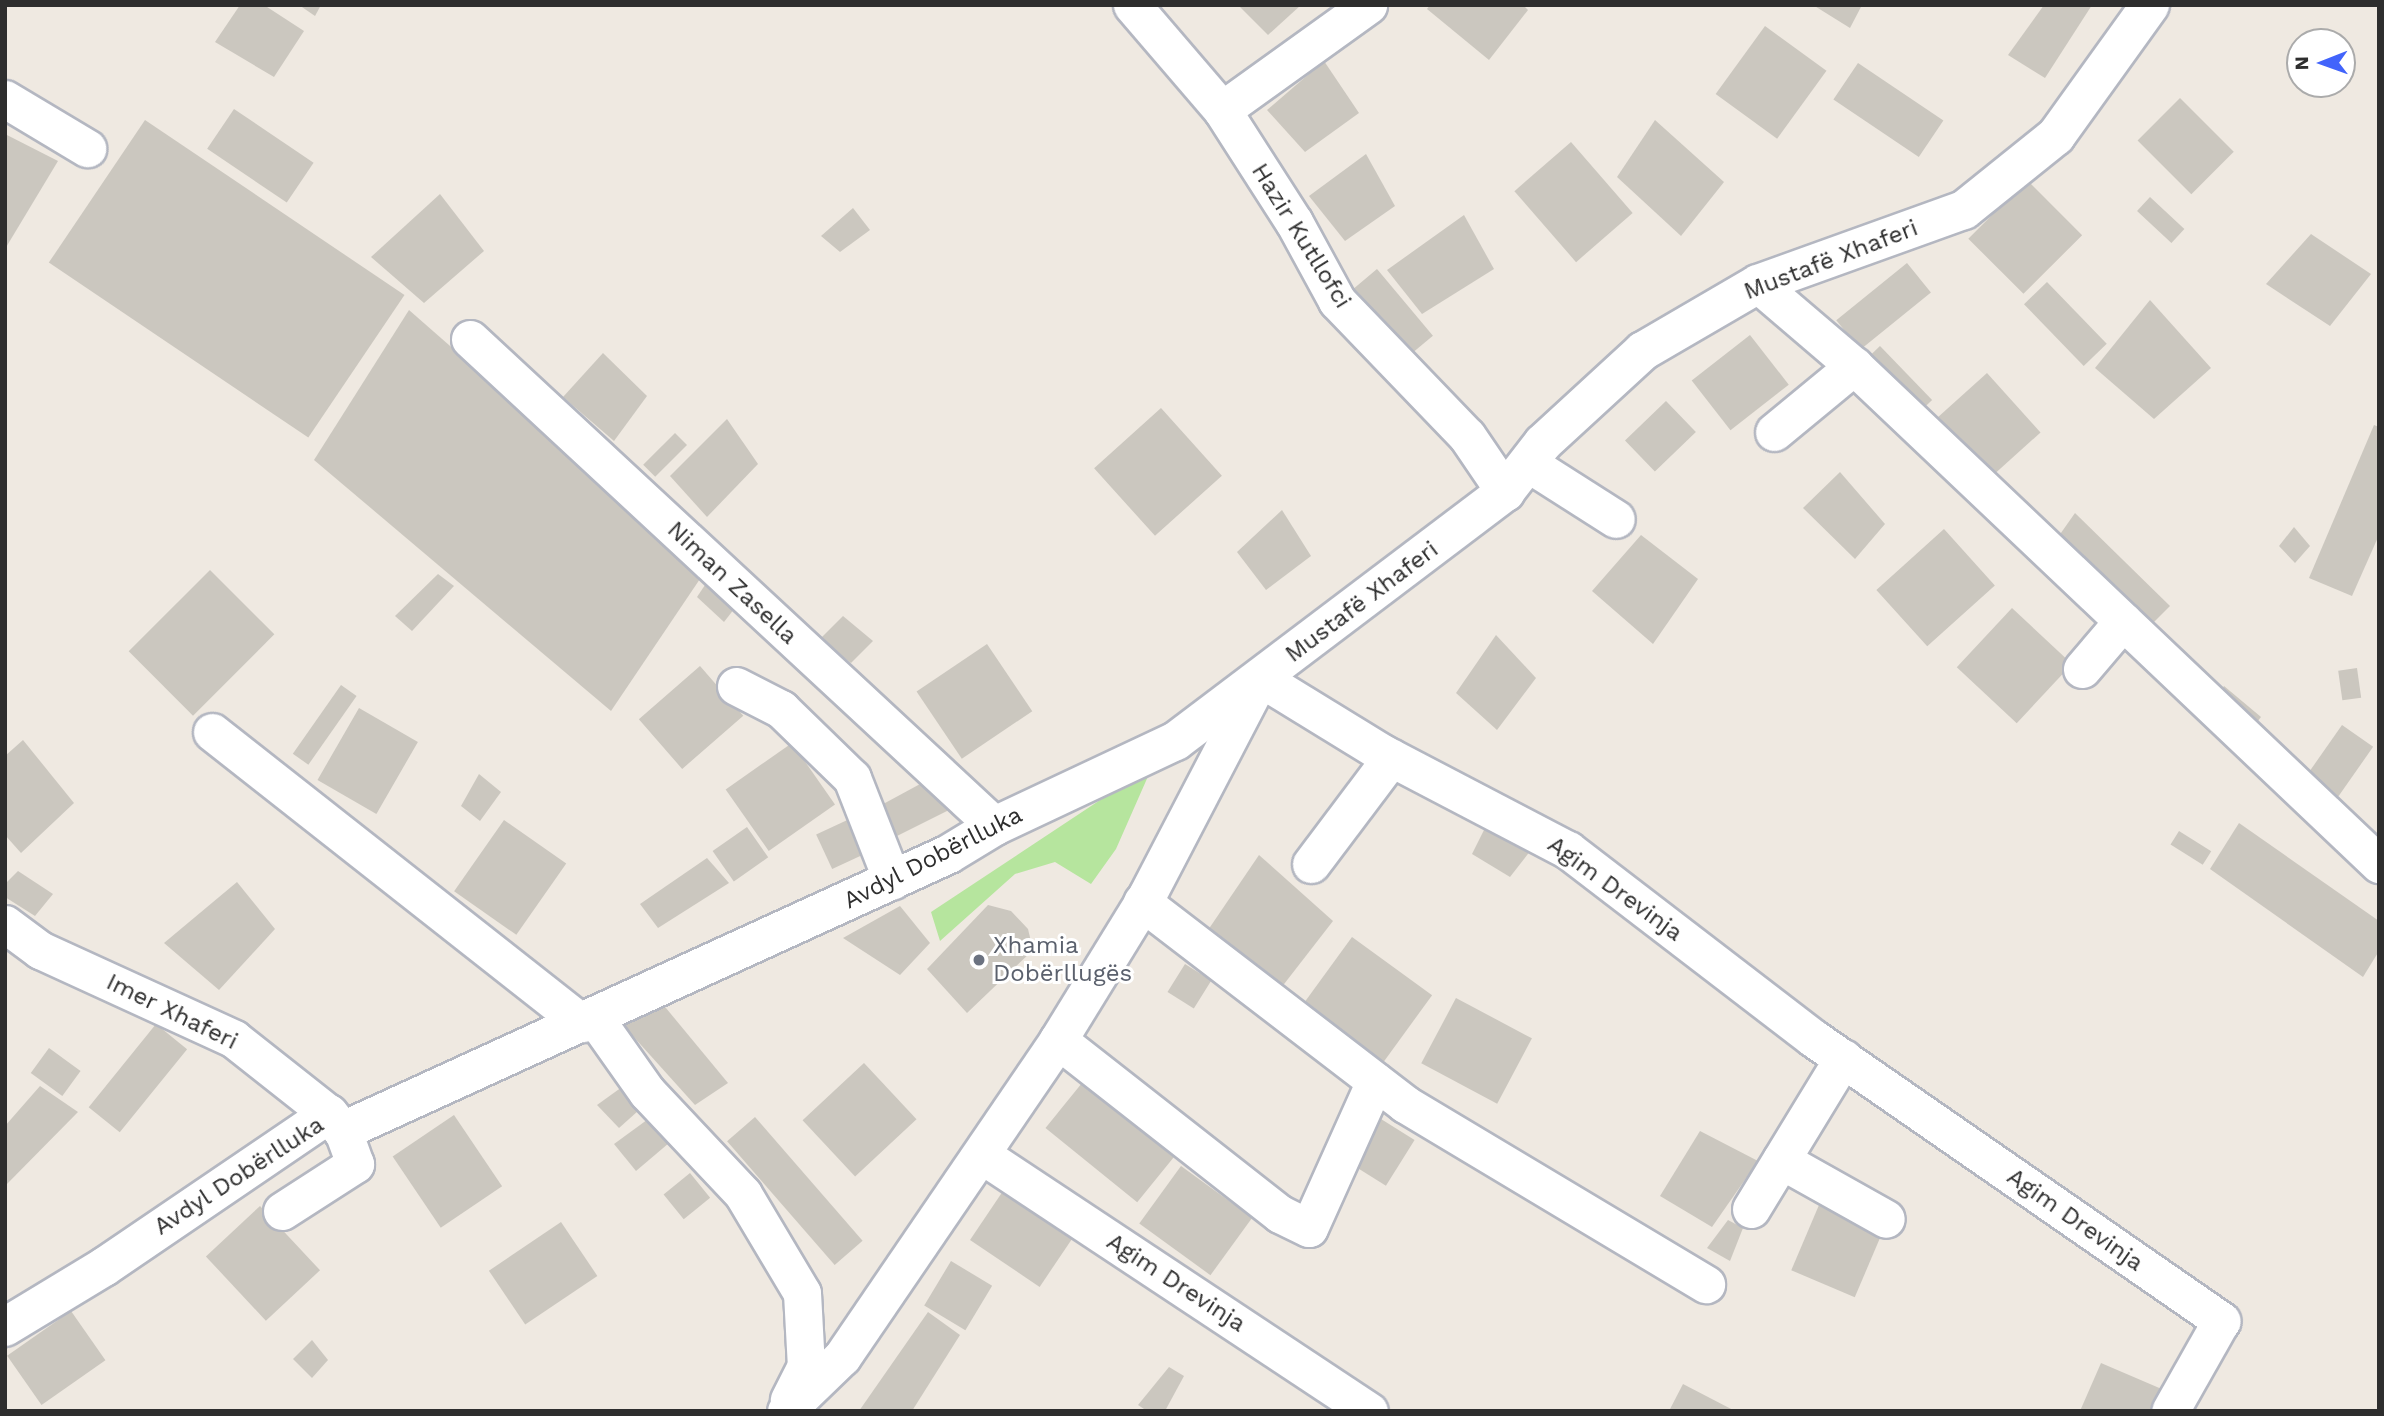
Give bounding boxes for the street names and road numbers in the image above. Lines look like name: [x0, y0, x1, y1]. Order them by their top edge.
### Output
street label: Hazir Kutllofci: [1245, 158, 1357, 314]
street label: Mustafë Xhaferi: [1740, 214, 1922, 306]
street label: Niman Zasella: [661, 516, 803, 650]
street label: Mustafë Xhaferi: [1280, 535, 1444, 669]
street label: Avdyl Dobërlluka: [839, 800, 1027, 916]
street label: Agim Drevinja: [1542, 830, 1688, 948]
street label: Imer Xhaferi: [101, 968, 243, 1056]
street label: Avdyl Dobërlluka: [148, 1110, 330, 1242]
street label: Agim Drevinja: [2001, 1162, 2149, 1278]
street label: Agim Drevinja: [1101, 1227, 1251, 1339]

